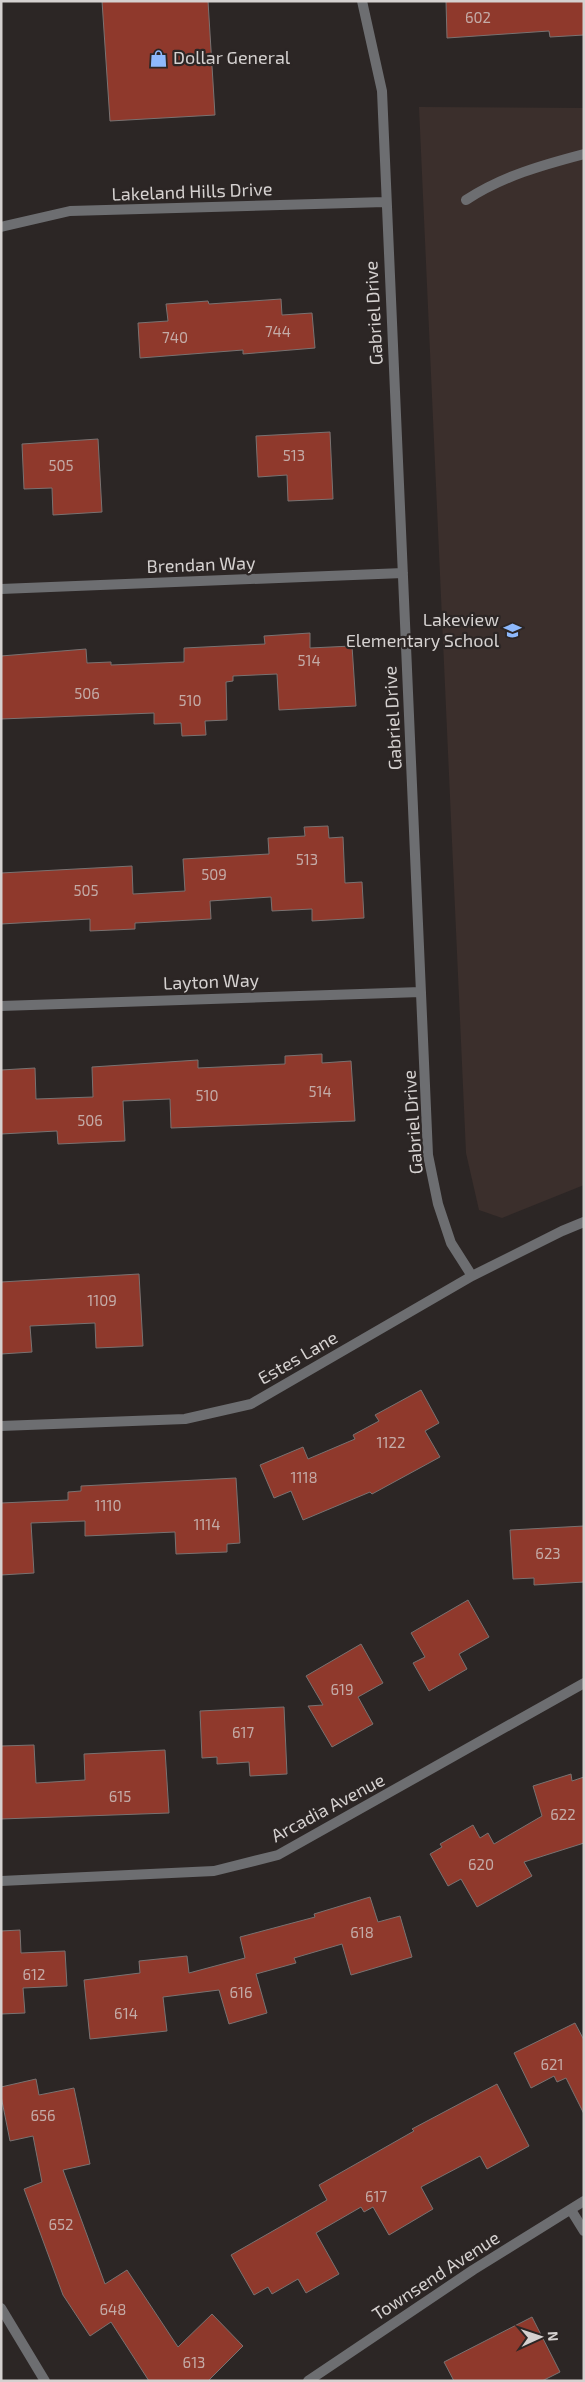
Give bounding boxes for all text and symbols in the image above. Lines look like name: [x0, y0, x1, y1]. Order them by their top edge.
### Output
house number: 602: [465, 8, 491, 26]
place label: Dollar General: [173, 46, 291, 68]
shop icon: Dollar General: [149, 48, 169, 68]
street label: Lakeland Hills Drive: [111, 177, 273, 205]
street label: Gabriel Drive: [359, 260, 387, 366]
house number: 744: [265, 322, 291, 340]
house number: 740: [162, 328, 188, 346]
house number: 513: [283, 446, 305, 464]
house number: 505: [48, 456, 74, 474]
street label: Brendan Way: [146, 551, 256, 577]
place label: Lakeview Elementary School: [346, 608, 500, 651]
school or university icon: Lakeview Elementary School: [503, 620, 523, 640]
house number: 514: [297, 651, 321, 669]
street label: Gabriel Drive: [378, 665, 406, 771]
house number: 506: [74, 684, 100, 702]
house number: 510: [178, 691, 202, 709]
house number: 513: [296, 850, 318, 868]
house number: 509: [201, 865, 227, 883]
house number: 505: [73, 881, 99, 899]
street label: Layton Way: [162, 968, 260, 994]
street label: Gabriel Drive: [397, 1069, 427, 1175]
house number: 514: [308, 1082, 332, 1100]
house number: 510: [195, 1086, 219, 1104]
house number: 506: [77, 1111, 103, 1129]
house number: 1109: [87, 1291, 117, 1309]
street label: Estes Lane: [254, 1326, 341, 1389]
house number: 1122: [377, 1433, 405, 1451]
house number: 1118: [290, 1468, 318, 1486]
house number: 1110: [95, 1496, 121, 1514]
house number: 1114: [193, 1515, 221, 1533]
house number: 623: [535, 1544, 561, 1562]
house number: 619: [330, 1680, 354, 1698]
house number: 617: [232, 1723, 254, 1741]
street label: Arcadia Avenue: [267, 1768, 388, 1846]
house number: 615: [109, 1787, 131, 1805]
house number: 622: [550, 1805, 576, 1823]
house number: 620: [468, 1855, 494, 1873]
house number: 618: [350, 1923, 374, 1941]
house number: 612: [23, 1965, 45, 1983]
house number: 616: [229, 1983, 253, 2001]
house number: 614: [114, 2004, 138, 2022]
house number: 621: [541, 2055, 563, 2073]
house number: 656: [30, 2106, 56, 2124]
house number: 617: [365, 2187, 387, 2205]
house number: 652: [48, 2215, 74, 2233]
street label: Townsend Avenue: [368, 2226, 503, 2325]
house number: 648: [100, 2300, 126, 2318]
north arrow: [515, 2312, 565, 2362]
text: N: [545, 2331, 562, 2342]
house number: 613: [183, 2353, 205, 2371]

